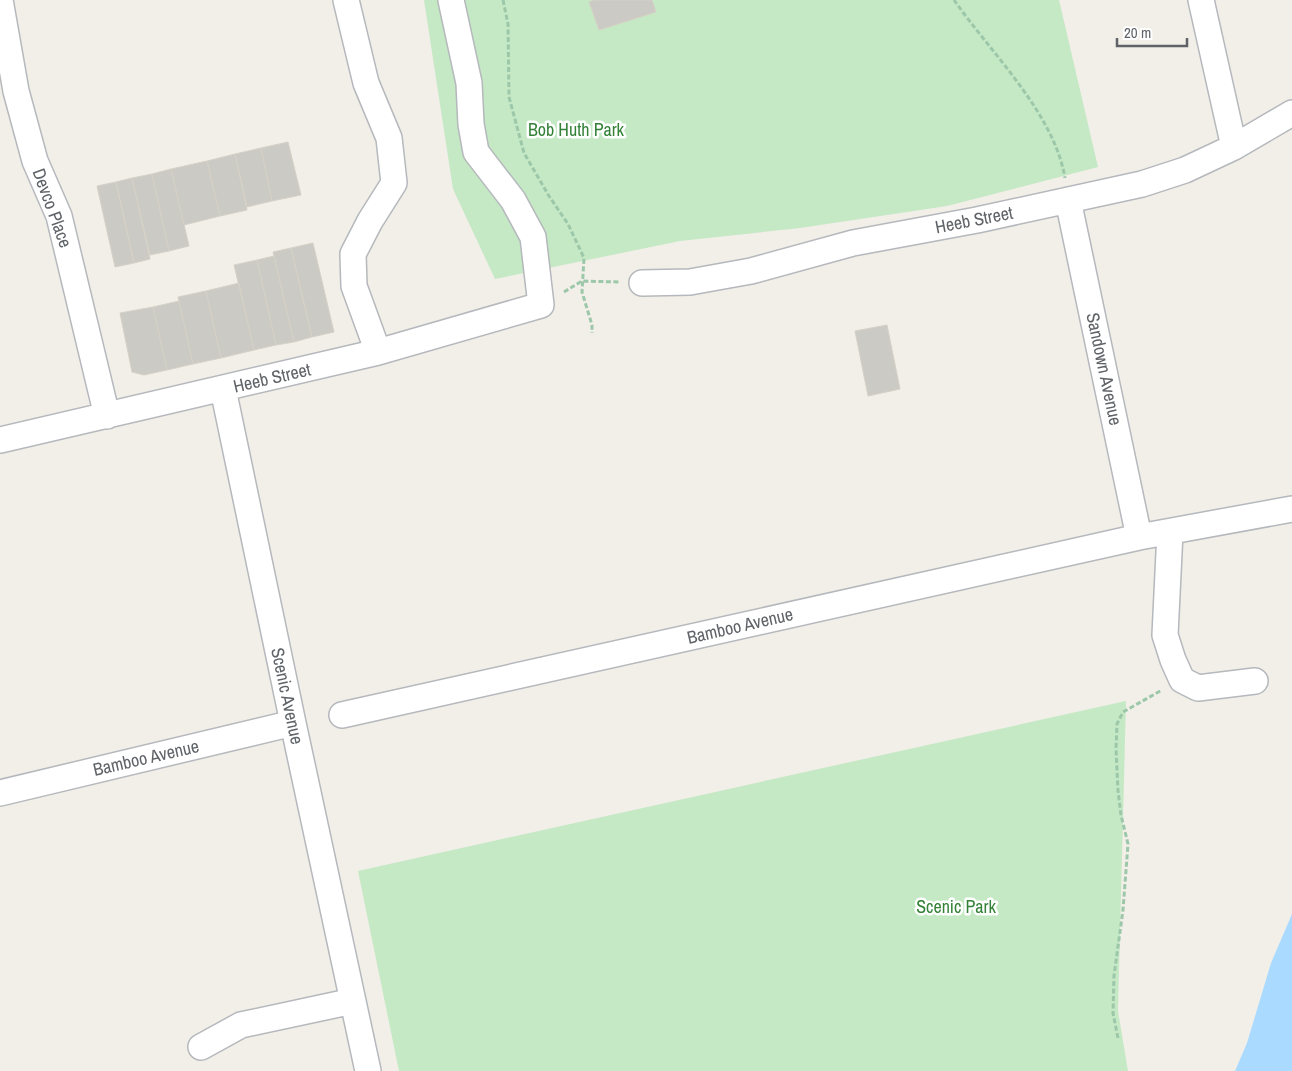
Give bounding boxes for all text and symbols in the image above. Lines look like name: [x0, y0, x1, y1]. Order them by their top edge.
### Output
scale bar: [1117, 15, 1187, 47]
text: 20 m: [1124, 22, 1151, 43]
park label: Bob Huth Park: [528, 117, 625, 142]
street label: Devco Place: [27, 165, 78, 251]
street label: Heeb Street: [933, 200, 1015, 239]
street label: Sandown Avenue: [1080, 310, 1129, 428]
street label: Heeb Street: [231, 356, 313, 399]
street label: Bamboo Avenue: [684, 601, 795, 650]
street label: Scenic Avenue: [265, 645, 310, 747]
street label: Bamboo Avenue: [90, 733, 201, 782]
park label: Scenic Park: [916, 894, 996, 919]

